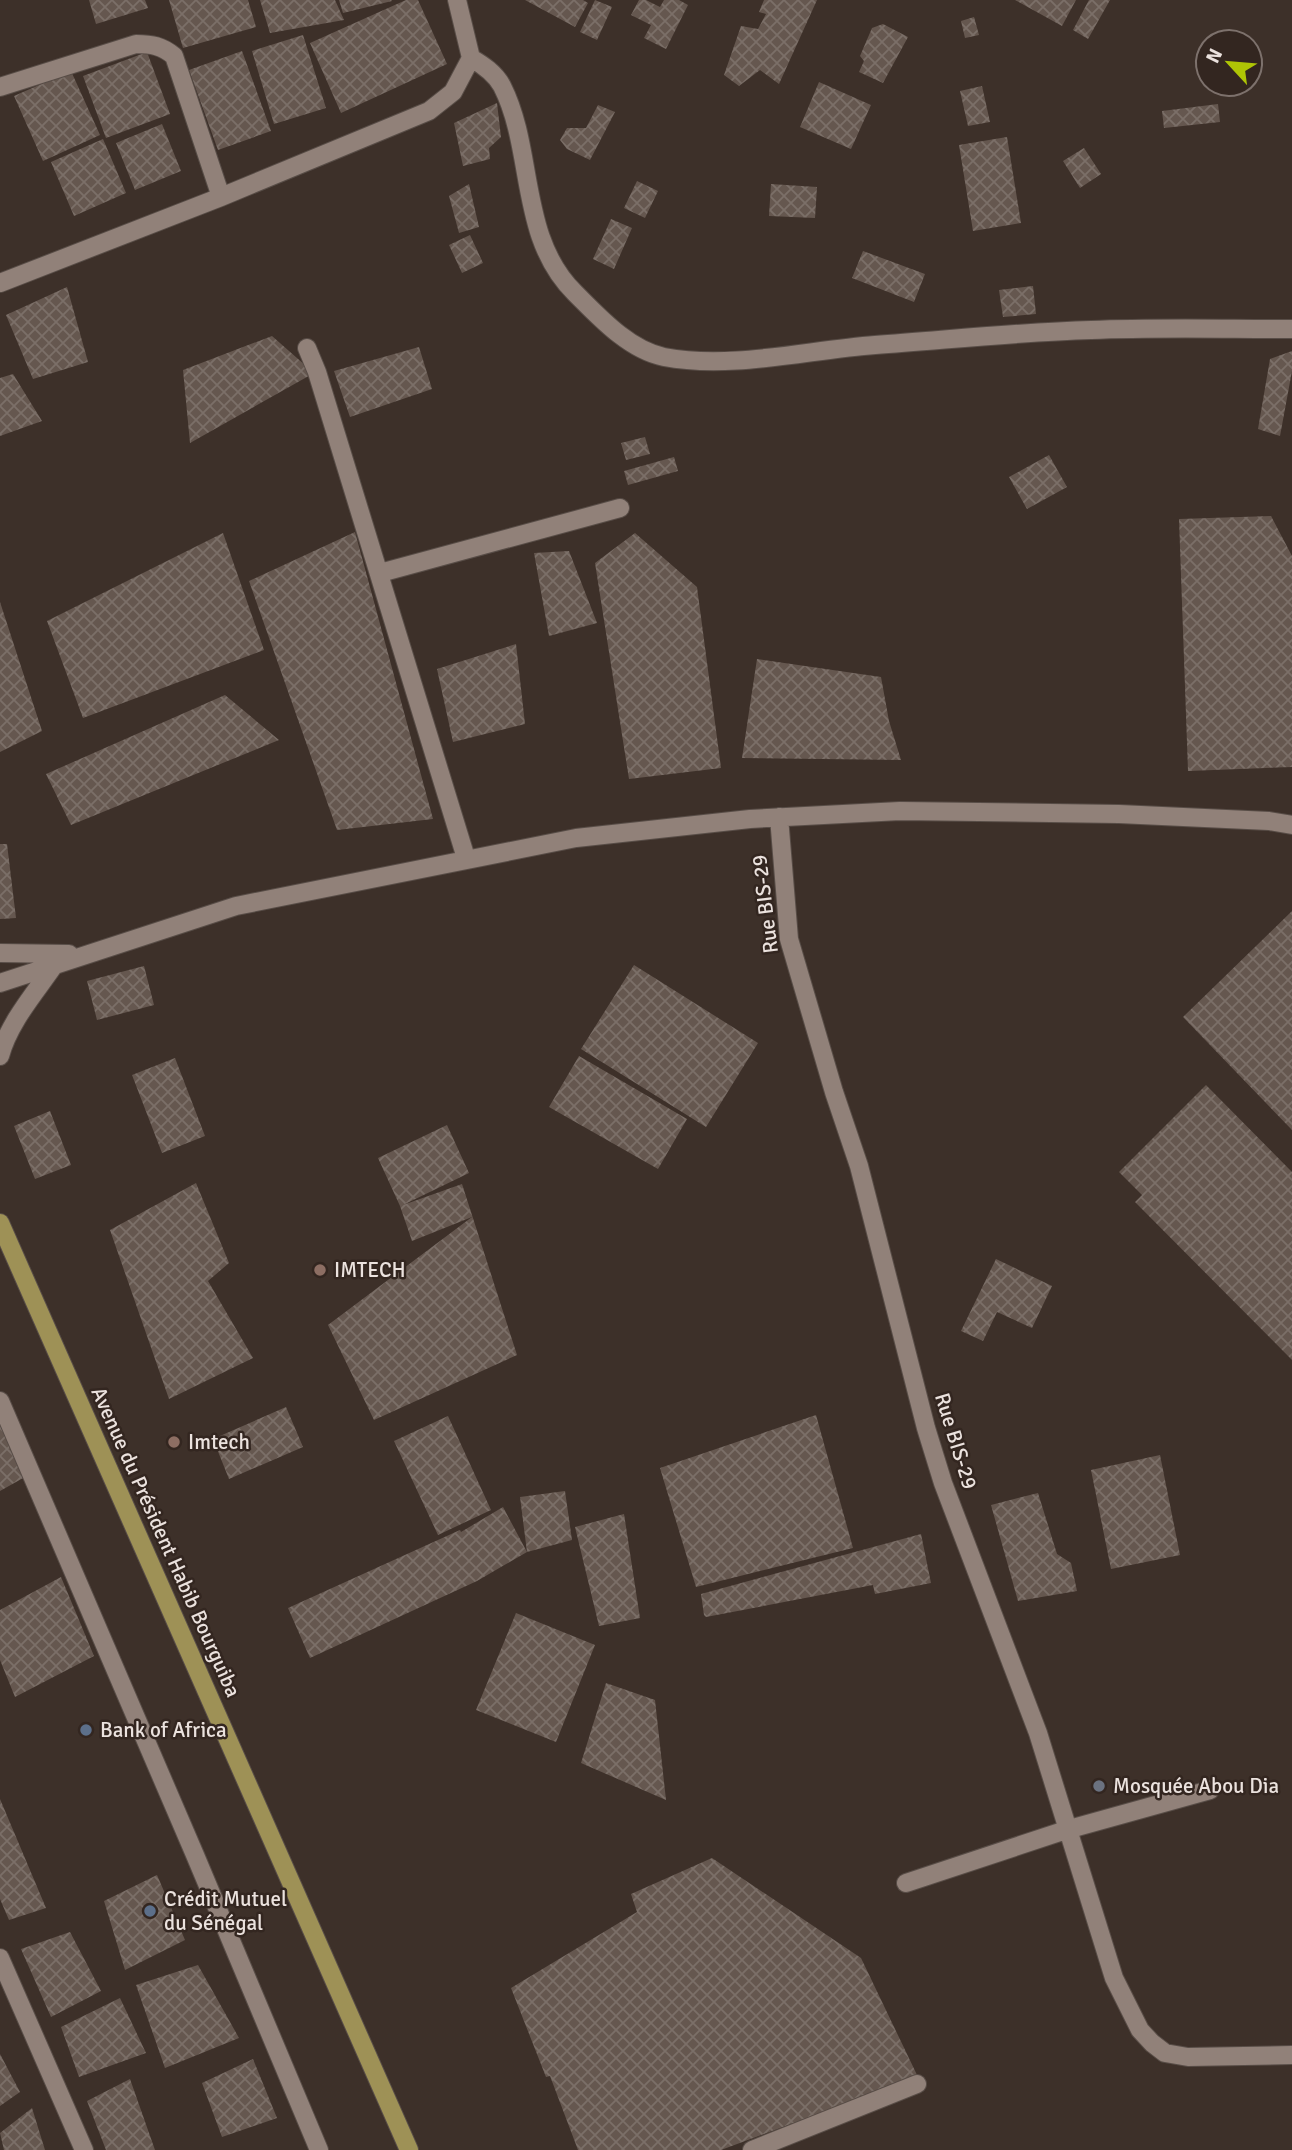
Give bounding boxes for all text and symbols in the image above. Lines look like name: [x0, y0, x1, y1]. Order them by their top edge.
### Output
north arrow: [1194, 28, 1264, 98]
text: N: [1201, 45, 1228, 67]
street label: Rue BIS-29: [746, 853, 784, 955]
place label: IMTECH: [334, 1257, 406, 1283]
marker: IMTECH: [312, 1262, 328, 1278]
street label: Avenue du Président Habib Bourguiba: [86, 1383, 246, 1701]
street label: Rue BIS-29: [929, 1390, 983, 1492]
place label: Imtech: [188, 1429, 250, 1455]
marker: Imtech: [166, 1434, 182, 1450]
place label: Bank of Africa: [100, 1717, 227, 1743]
marker: Bank of Africa: [78, 1722, 94, 1738]
place label: Mosquée Abou Dia: [1113, 1773, 1279, 1799]
marker: Mosquée Abou Dia: [1091, 1778, 1107, 1794]
place label: Crédit Mutuel du Sénégal: [164, 1886, 287, 1936]
marker: Crédit Mutuel du Sénégal: [142, 1903, 158, 1919]

